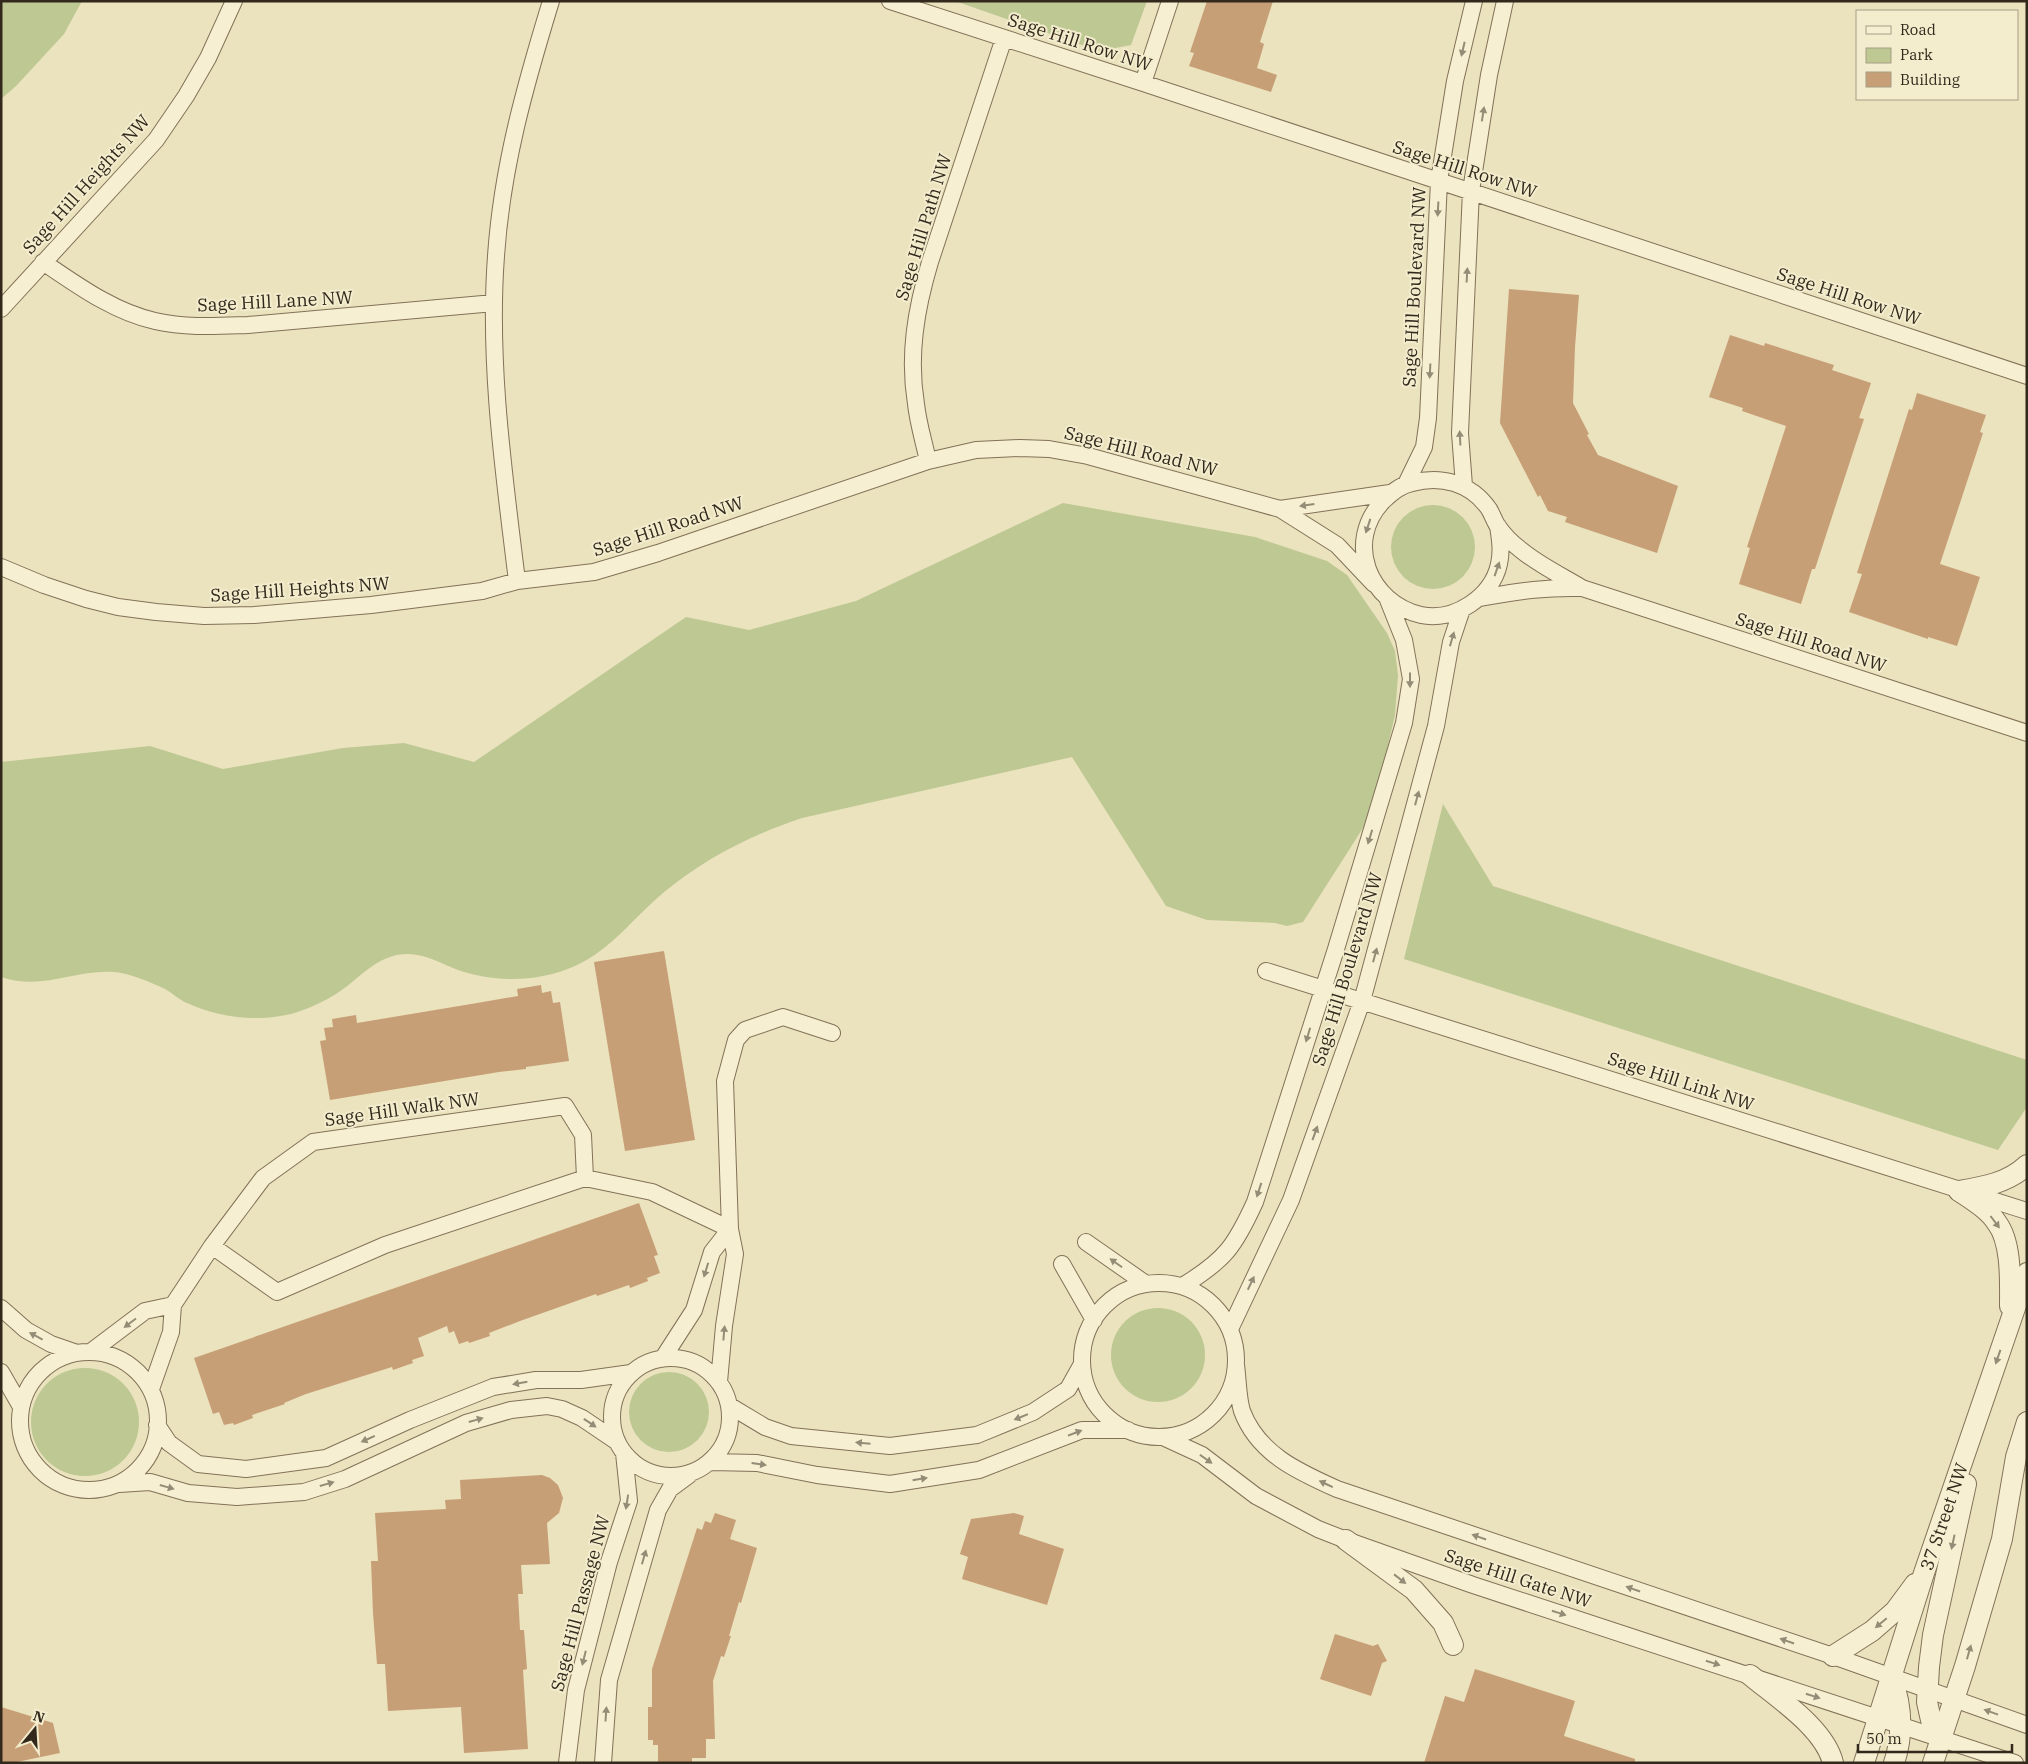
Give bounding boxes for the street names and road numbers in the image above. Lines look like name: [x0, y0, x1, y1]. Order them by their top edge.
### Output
street label: Sage Hill Row NW: [1005, 8, 1155, 76]
street label: Sage Hill Heights NW: [17, 109, 155, 259]
street label: Sage Hill Row NW: [1390, 135, 1540, 203]
street label: Sage Hill Path NW: [890, 150, 956, 303]
street label: Sage Hill Boulevard NW: [1397, 186, 1431, 388]
street label: Sage Hill Row NW: [1774, 262, 1924, 330]
street label: Sage Hill Lane NW: [197, 285, 354, 317]
street label: Sage Hill Road NW: [1062, 421, 1221, 481]
street label: Sage Hill Road NW: [590, 491, 747, 561]
street label: Sage Hill Heights NW: [209, 571, 391, 607]
street label: Sage Hill Road NW: [1733, 607, 1890, 677]
street label: Sage Hill Boulevard NW: [1307, 869, 1388, 1068]
street label: Sage Hill Link NW: [1605, 1046, 1758, 1116]
street label: Sage Hill Walk NW: [323, 1087, 482, 1131]
street label: 37 Street NW: [1914, 1459, 1973, 1573]
street label: Sage Hill Passage NW: [545, 1512, 615, 1694]
street label: Sage Hill Gate NW: [1442, 1543, 1595, 1613]

